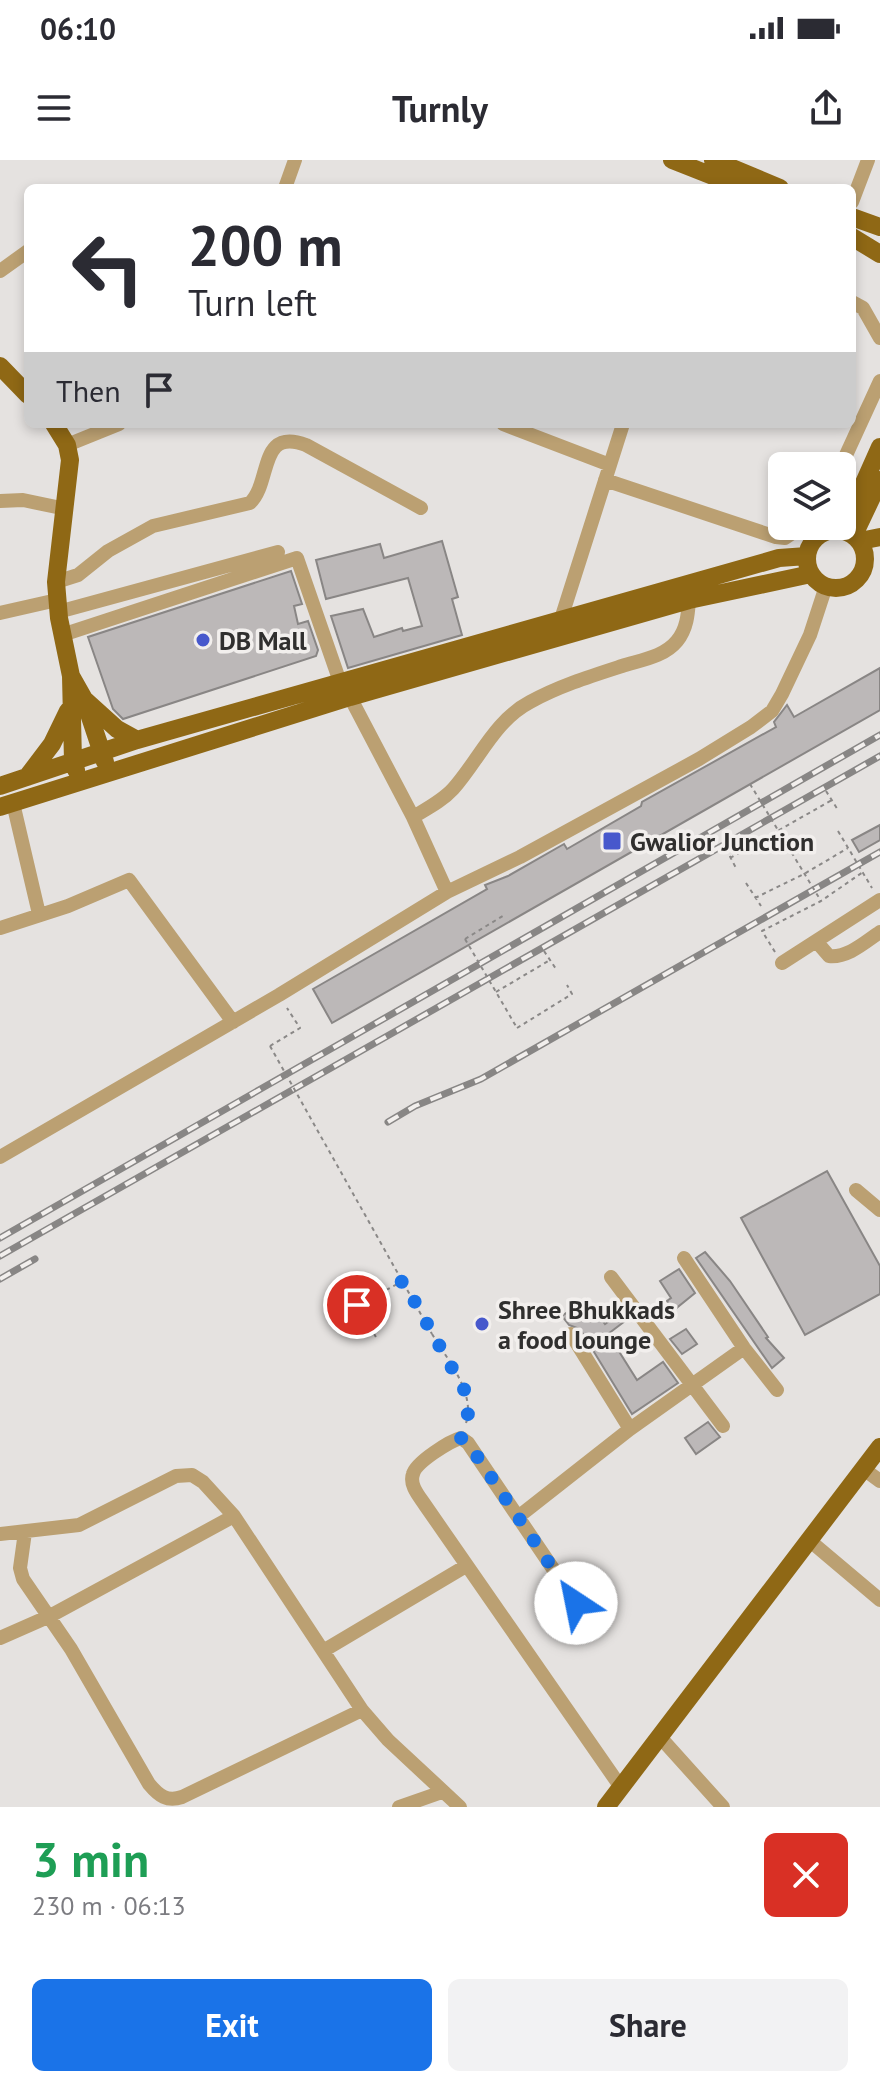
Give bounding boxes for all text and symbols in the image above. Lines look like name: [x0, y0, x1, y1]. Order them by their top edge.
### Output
text: 06:10: [40, 9, 116, 48]
text: Turnly: [392, 85, 488, 132]
icon: menu: [32, 86, 76, 130]
icon: share: [804, 86, 848, 130]
text: 200 m: [188, 209, 343, 281]
icon: left: [56, 216, 160, 320]
text: Turn left: [188, 279, 317, 326]
icon: arrive: [137, 368, 181, 412]
text: Then: [56, 371, 121, 410]
map controls: [768, 452, 856, 540]
button: layers: [768, 452, 856, 540]
place label: DB Mall: [219, 624, 307, 657]
marker: DB Mall: [194, 631, 212, 649]
place label: Gwalior Junction: [630, 825, 814, 858]
marker: Gwalior Junction: [601, 830, 623, 852]
pin: [323, 1271, 391, 1339]
icon: arrive: [335, 1283, 379, 1327]
place label: Shree Bhukkads a food lounge: [498, 1293, 675, 1356]
marker: Shree Bhukkads a food lounge: [473, 1315, 491, 1333]
position arrow: [534, 1561, 618, 1645]
text: 3 min: [32, 1828, 149, 1890]
button: close: [764, 1833, 848, 1917]
text: 230 m · 06:13: [32, 1889, 186, 1922]
button: Exit: [32, 1979, 432, 2071]
button: Share: [448, 1979, 848, 2071]

